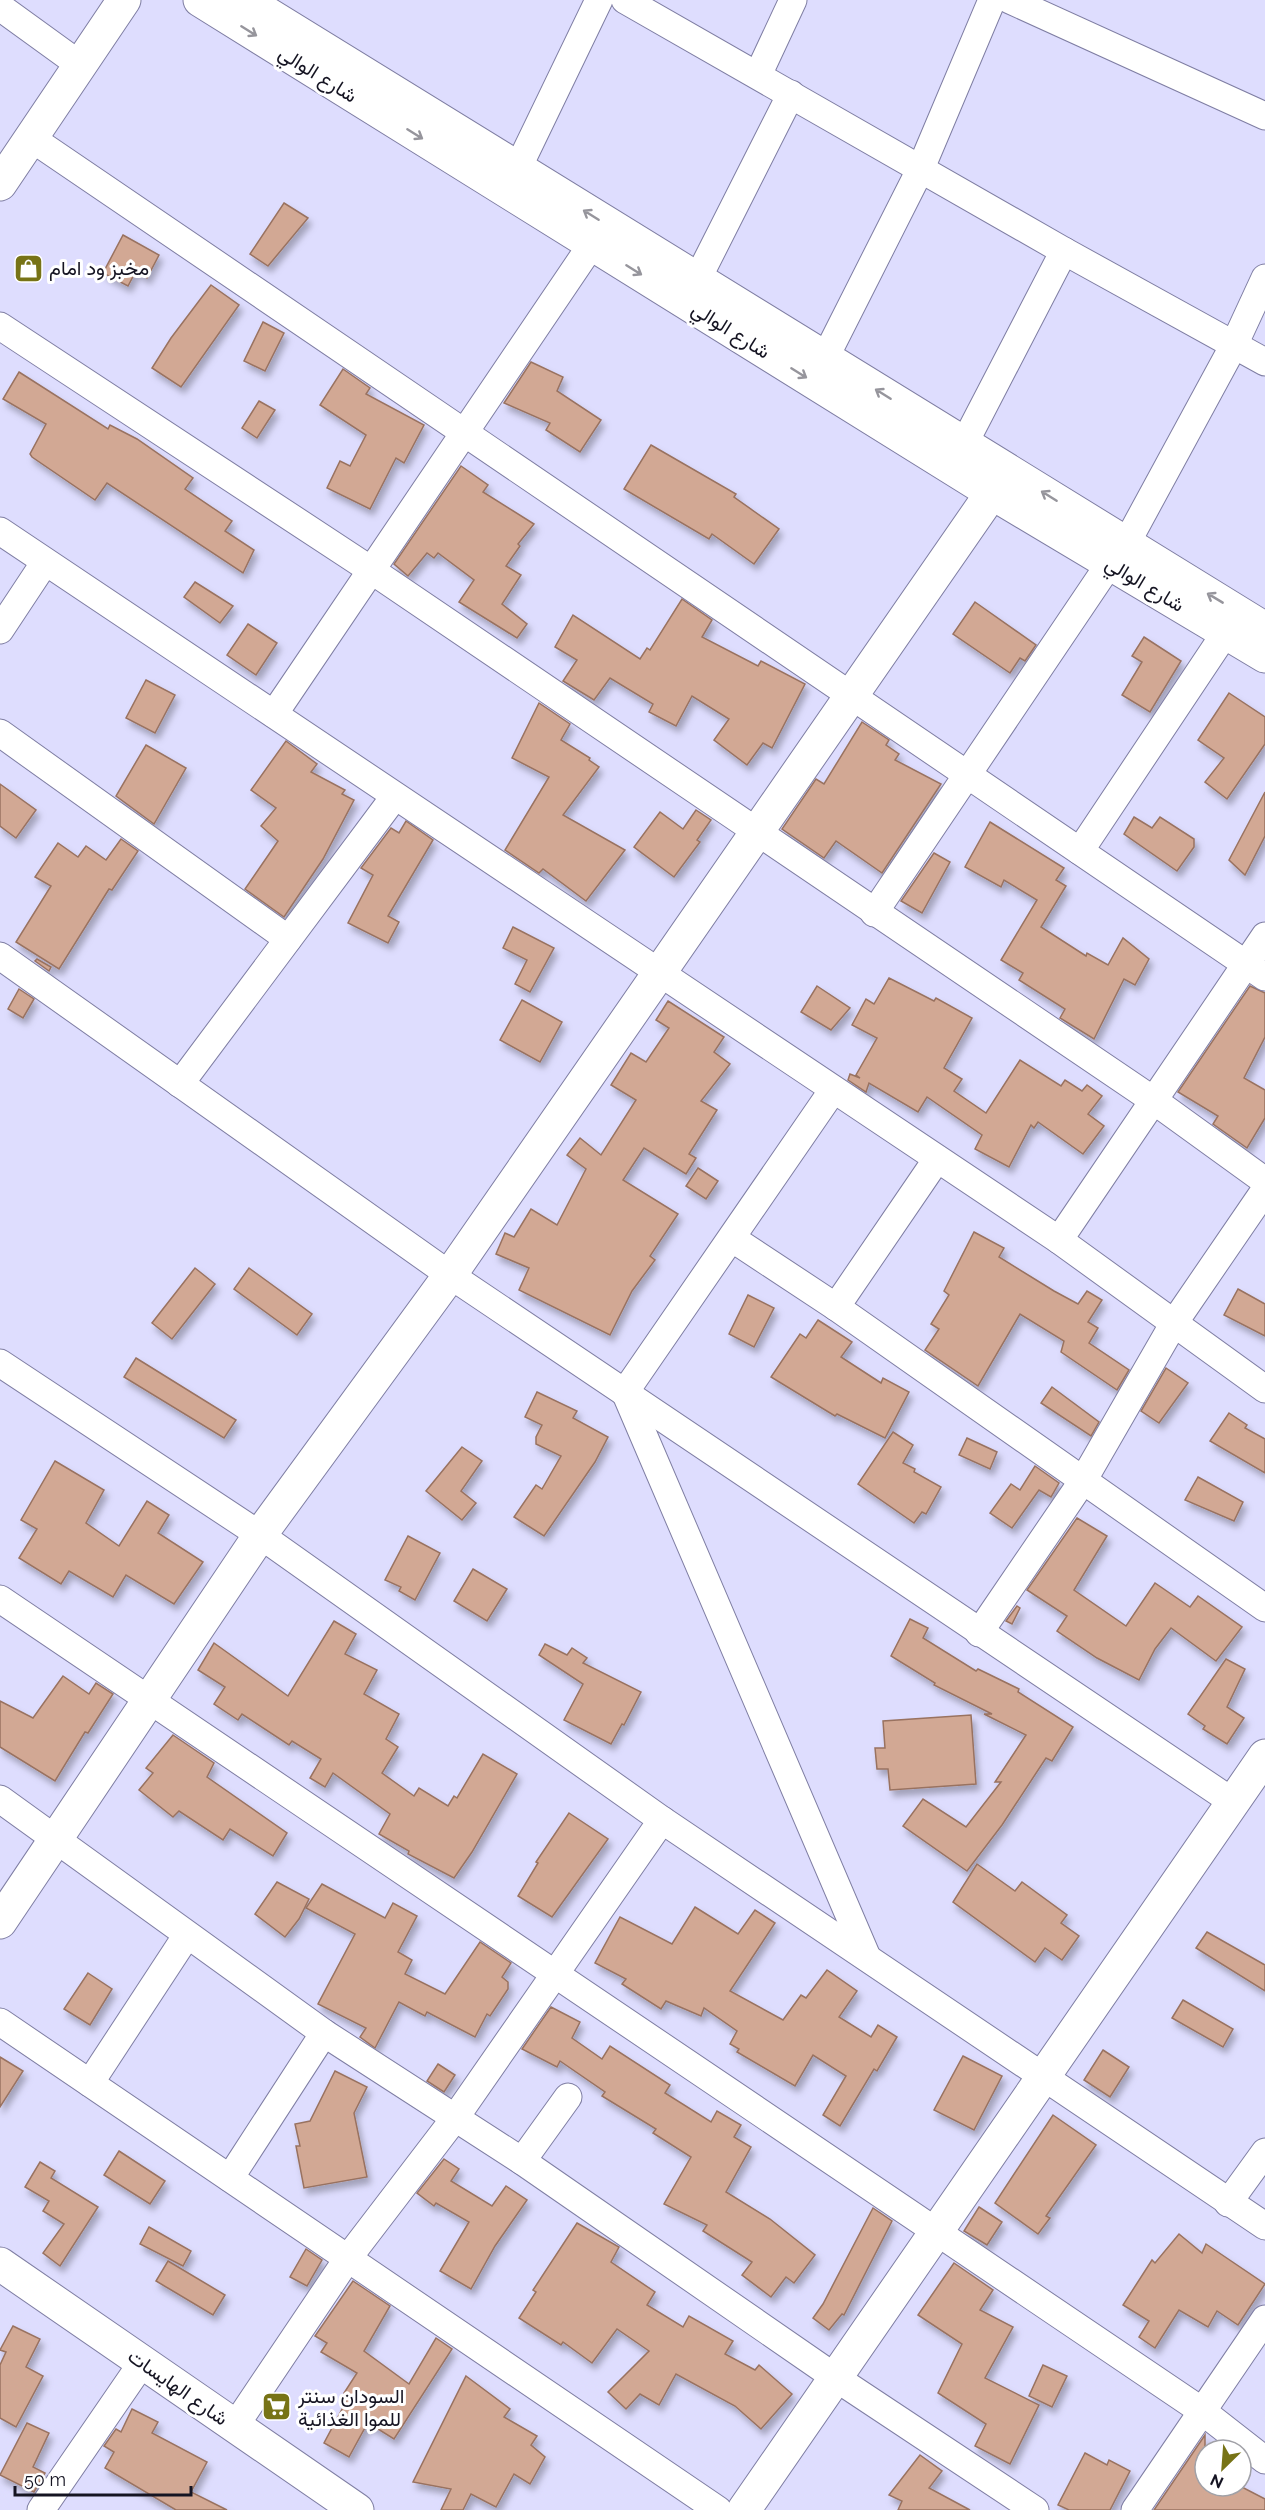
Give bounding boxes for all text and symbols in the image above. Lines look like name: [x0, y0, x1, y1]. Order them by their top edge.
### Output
one-way arrow: [240, 25, 257, 37]
street label: شارع الوالي: [272, 41, 362, 112]
one-way arrow: [406, 128, 423, 140]
one-way arrow: [583, 209, 600, 221]
shop icon: مخبز ود امام: [12, 252, 44, 284]
place label: مخبز ود امام: [49, 256, 149, 281]
one-way arrow: [625, 264, 642, 276]
street label: شارع الوالي: [685, 297, 775, 368]
one-way arrow: [791, 367, 808, 380]
one-way arrow: [875, 387, 892, 399]
one-way arrow: [1041, 490, 1058, 502]
street label: شارع الوالي: [1099, 551, 1189, 621]
one-way arrow: [1207, 592, 1224, 604]
street label: شارع الهايسات: [122, 2344, 233, 2432]
place label: السودان سنتر للموا الغذائية: [297, 2384, 404, 2432]
supermarket icon: السودان سنتر للموا الغذائية: [261, 2391, 293, 2423]
north arrow: [1193, 2438, 1253, 2498]
scale bar: [15, 2459, 190, 2497]
text: 50 m: [24, 2469, 66, 2490]
text: N: [1207, 2470, 1226, 2492]

